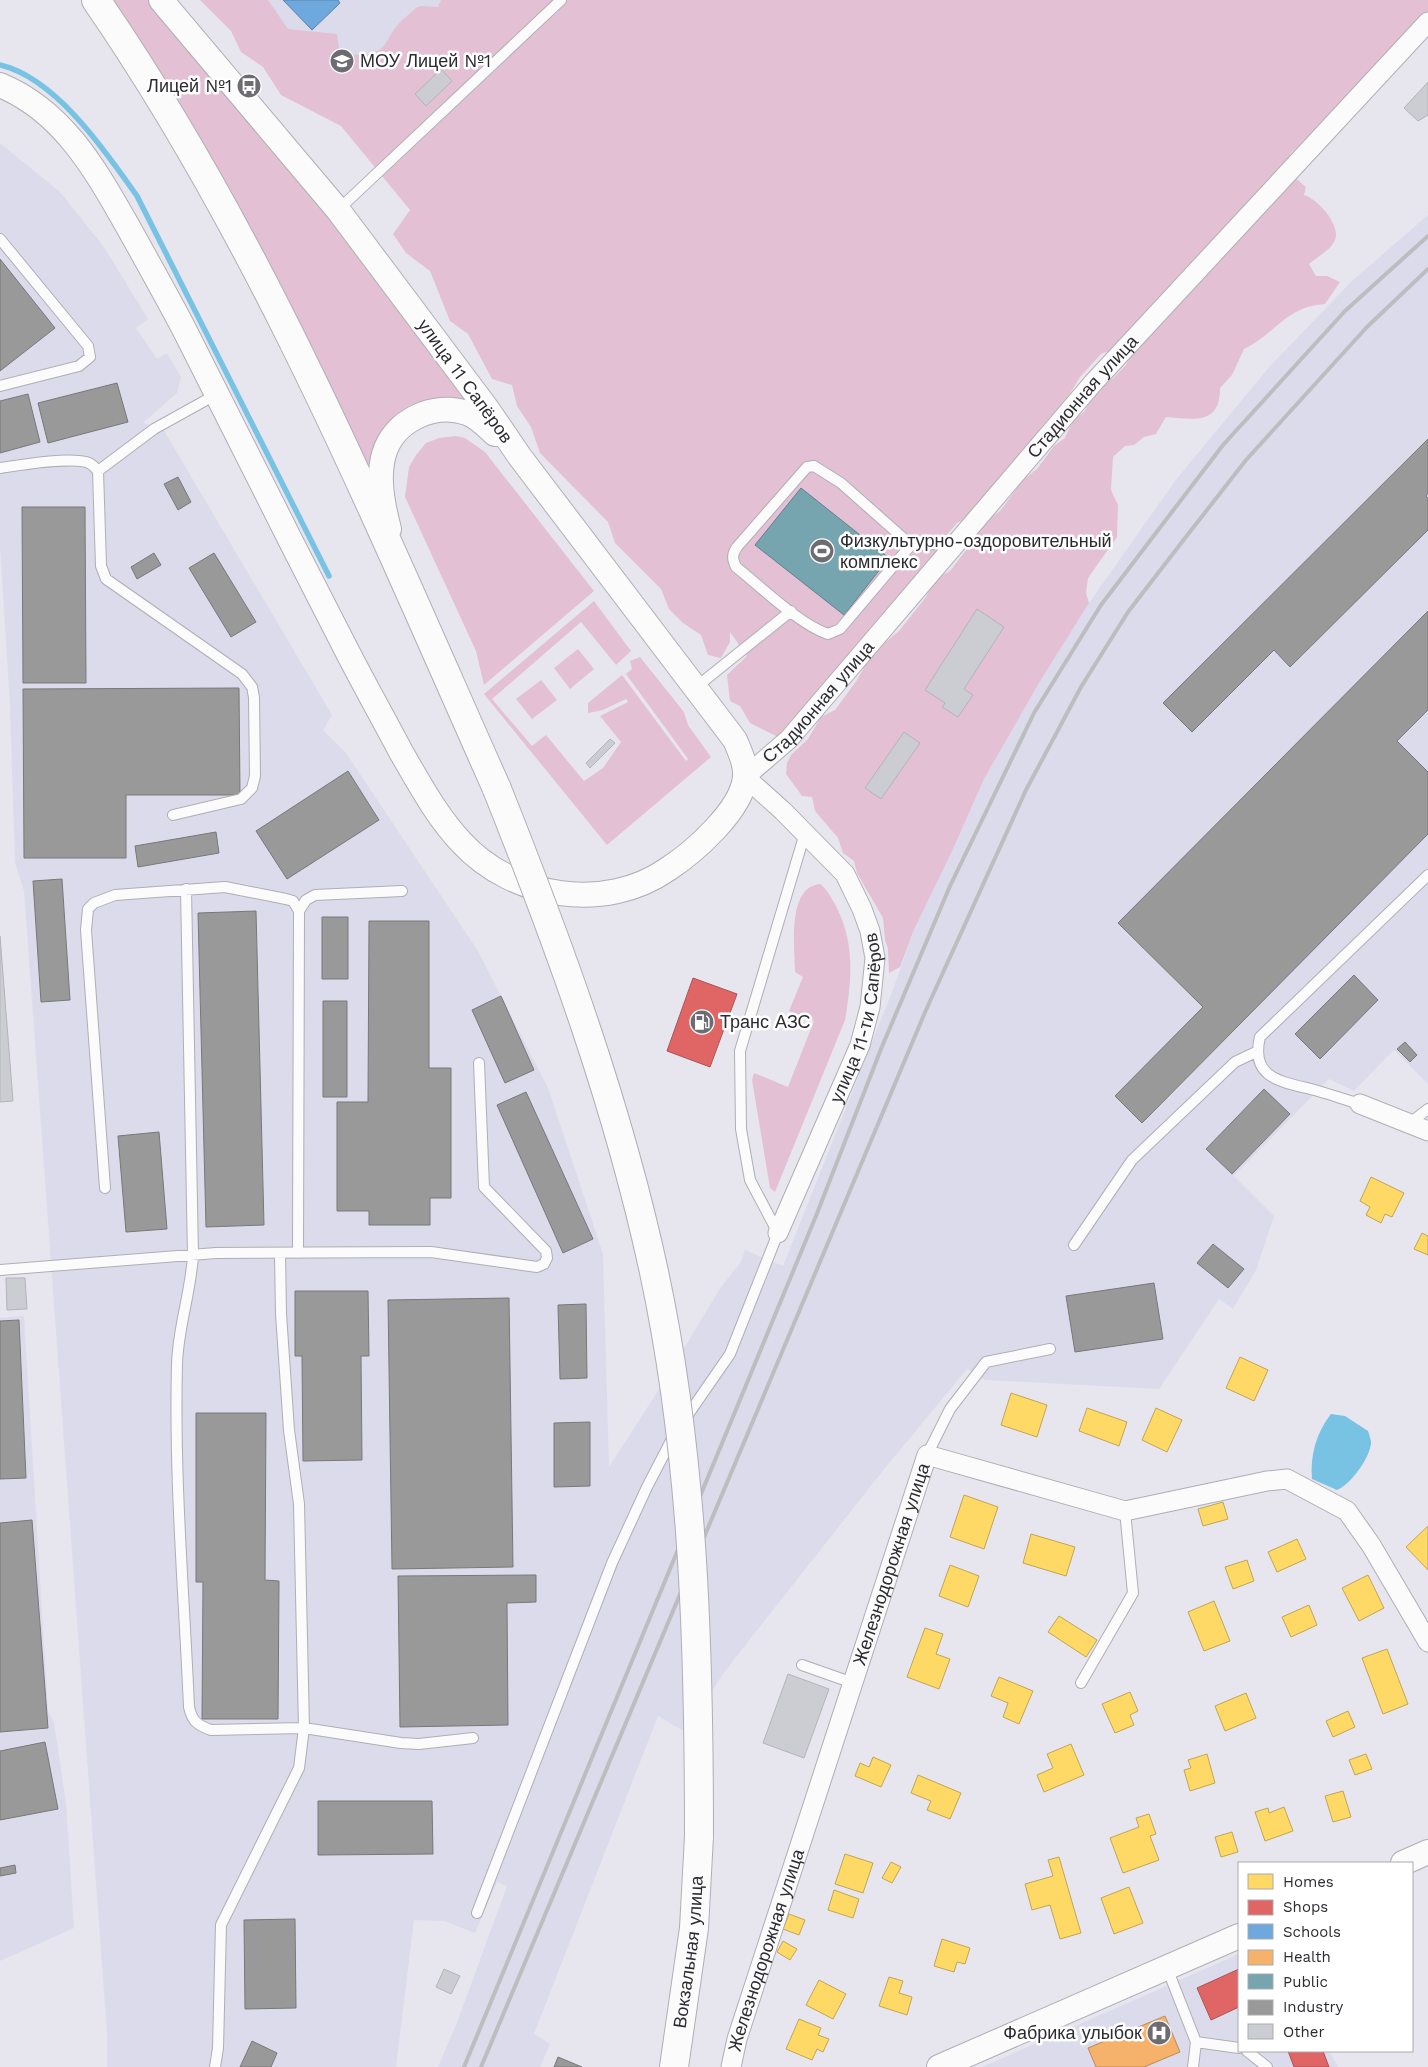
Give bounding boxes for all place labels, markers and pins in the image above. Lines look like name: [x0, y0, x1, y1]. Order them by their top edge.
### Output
school or university icon: МОУ Лицей №1: [329, 48, 355, 74]
place label: МОУ Лицей №1: [360, 50, 491, 71]
bus stop icon: Лицей №1: [236, 73, 262, 99]
place label: Лицей №1: [147, 75, 232, 96]
place label: Физкультурно-оздоровительный комплекс: [840, 530, 1112, 572]
sports icon: Физкультурно-оздоровительный комплекс: [809, 538, 835, 564]
fuel station icon: Транс АЗС: [689, 1009, 715, 1035]
place label: Транс АЗС: [720, 1011, 811, 1032]
hospital icon: Фабрика улыбок: [1146, 2020, 1172, 2046]
place label: Фабрика улыбок: [1003, 2022, 1142, 2043]

